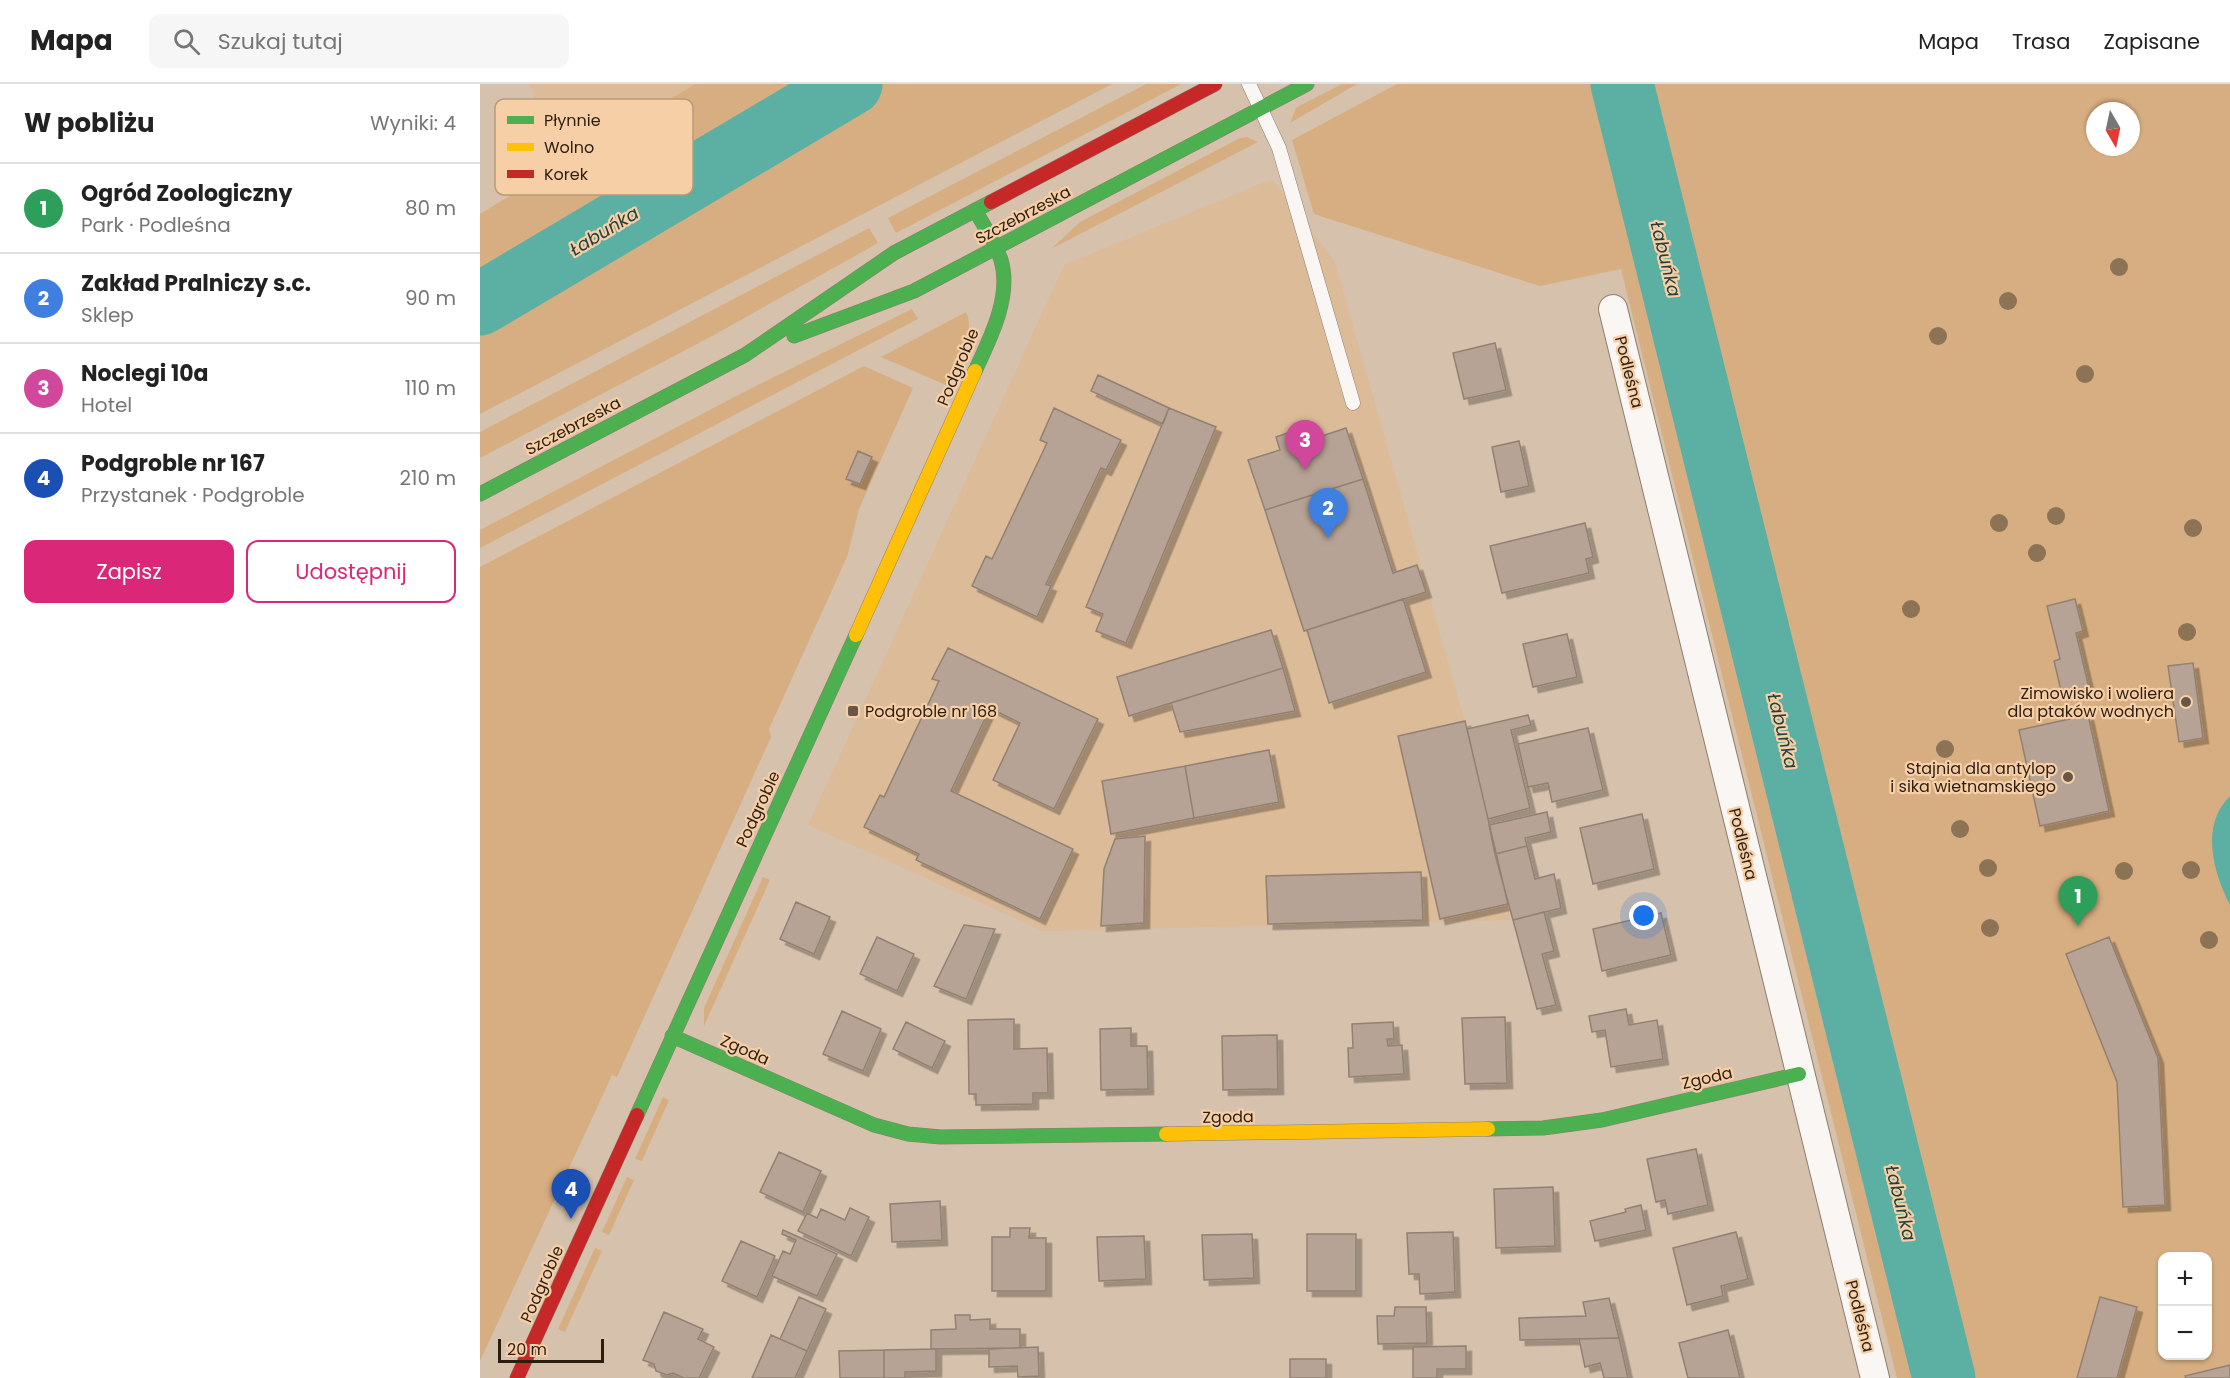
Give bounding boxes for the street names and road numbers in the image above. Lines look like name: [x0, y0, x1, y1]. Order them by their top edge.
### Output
street label: Szczebrzeska: [971, 180, 1075, 250]
street label: Podgroble: [931, 325, 985, 409]
street label: Podleśna: [1609, 334, 1649, 410]
street label: Szczebrzeska: [521, 391, 625, 461]
street label: Podgroble: [730, 767, 786, 851]
street label: Podleśna: [1723, 806, 1763, 882]
street label: Zgoda: [717, 1029, 773, 1071]
street label: Zgoda: [1679, 1061, 1735, 1095]
street label: Zgoda: [1202, 1105, 1254, 1129]
street label: Podgroble: [515, 1242, 569, 1326]
street label: Podleśna: [1840, 1278, 1880, 1354]

